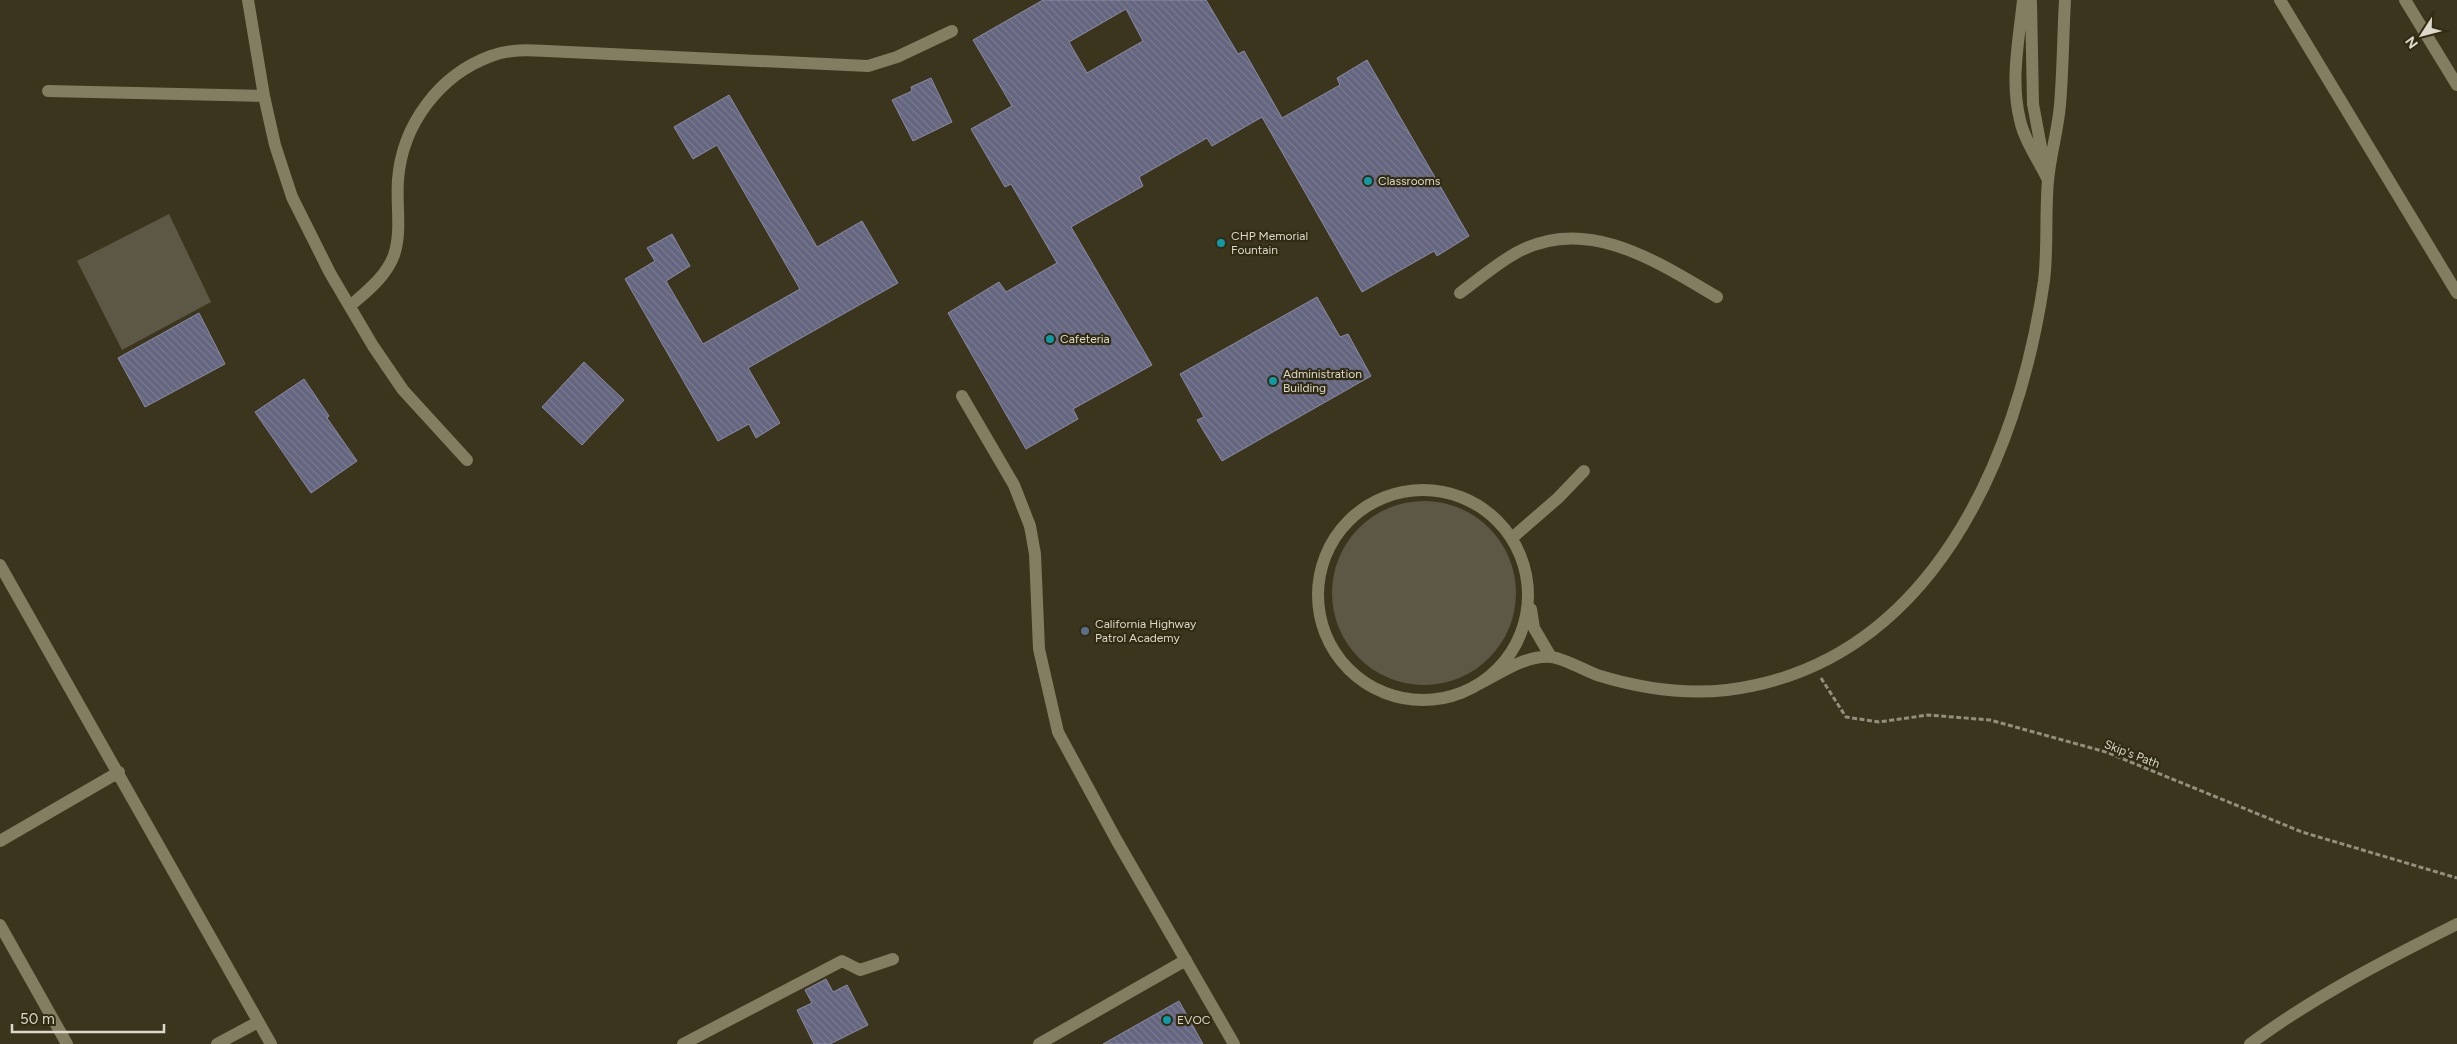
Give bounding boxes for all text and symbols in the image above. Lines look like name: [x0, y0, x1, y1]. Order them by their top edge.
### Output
north arrow: [2397, 10, 2447, 60]
text: N: [2402, 33, 2422, 52]
place label: Classrooms: [1378, 174, 1441, 188]
marker: Classrooms: [1362, 175, 1374, 187]
place label: CHP Memorial Fountain: [1231, 229, 1308, 257]
marker: CHP Memorial Fountain: [1215, 237, 1227, 249]
place label: Cafeteria: [1060, 332, 1110, 346]
marker: Cafeteria: [1044, 333, 1056, 345]
place label: Administration Building: [1283, 367, 1362, 395]
marker: Administration Building: [1267, 375, 1279, 387]
place label: California Highway Patrol Academy: [1095, 617, 1197, 645]
marker: California Highway Patrol Academy: [1079, 625, 1091, 637]
street label: Skip's Path: [2102, 737, 2162, 771]
scale bar: [12, 1002, 165, 1034]
text: 50 m: [20, 1010, 55, 1028]
place label: EVOC: [1177, 1013, 1211, 1027]
marker: EVOC: [1161, 1014, 1173, 1026]

